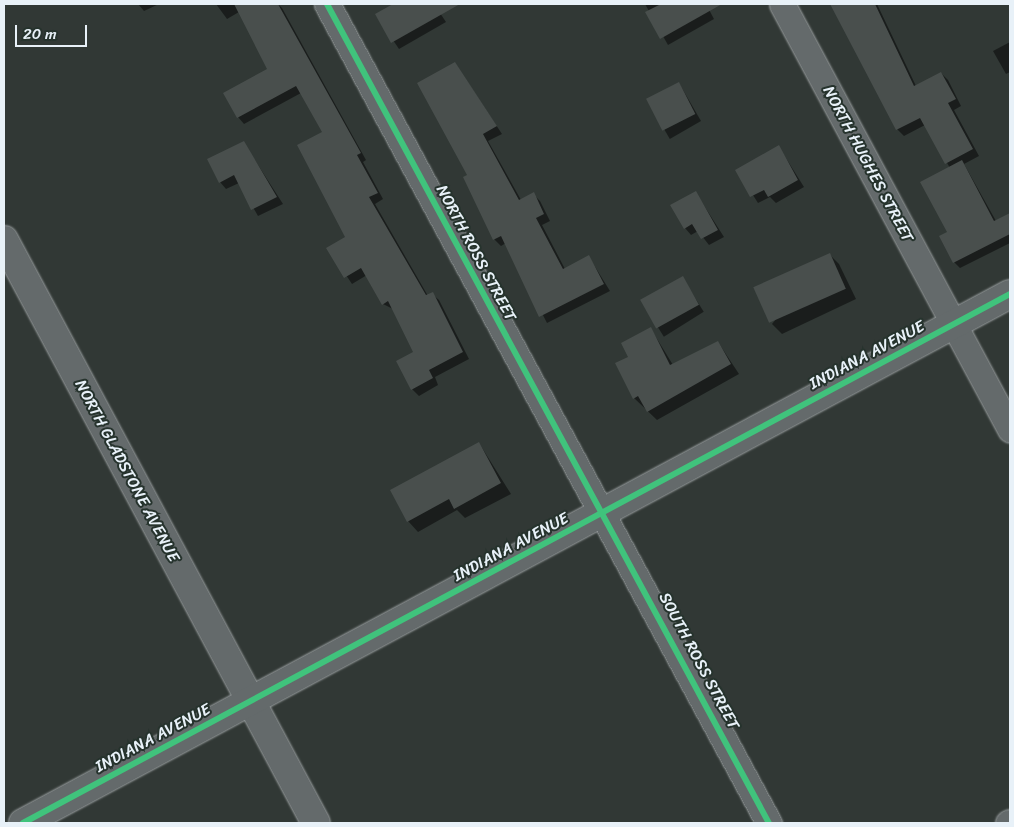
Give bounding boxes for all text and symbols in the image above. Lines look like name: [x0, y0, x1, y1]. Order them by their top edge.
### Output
scale bar: [18, 15, 90, 47]
text: 20 m: [23, 21, 57, 47]
street label: NORTH HUGHES STREET: [818, 82, 918, 246]
street label: NORTH ROSS STREET: [432, 181, 520, 325]
street label: INDIANA AVENUE: [806, 317, 928, 393]
street label: NORTH GLADSTONE AVENUE: [71, 376, 183, 566]
street label: INDIANA AVENUE: [450, 509, 572, 585]
street label: SOUTH ROSS STREET: [655, 589, 743, 733]
street label: INDIANA AVENUE: [92, 700, 214, 776]

